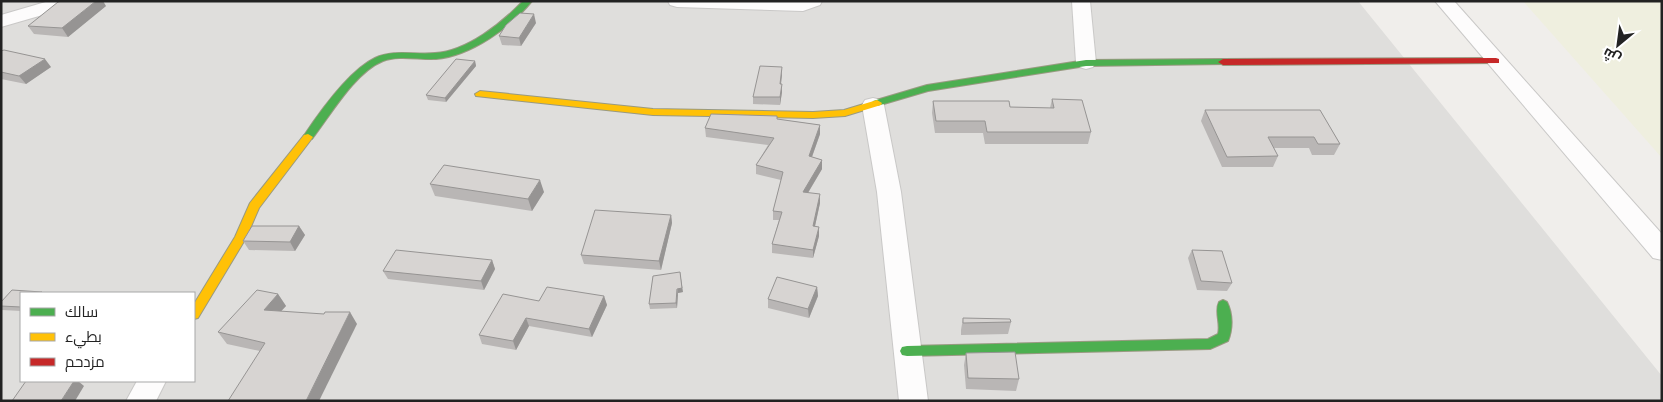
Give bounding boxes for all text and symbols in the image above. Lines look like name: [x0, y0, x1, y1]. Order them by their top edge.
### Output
north arrow: [1593, 20, 1643, 70]
text: ش: [1599, 44, 1624, 69]
legend: [20, 292, 195, 382]
text: سالك: [65, 302, 98, 321]
text: بطيء: [65, 327, 102, 349]
text: مزدحم: [65, 352, 105, 372]

